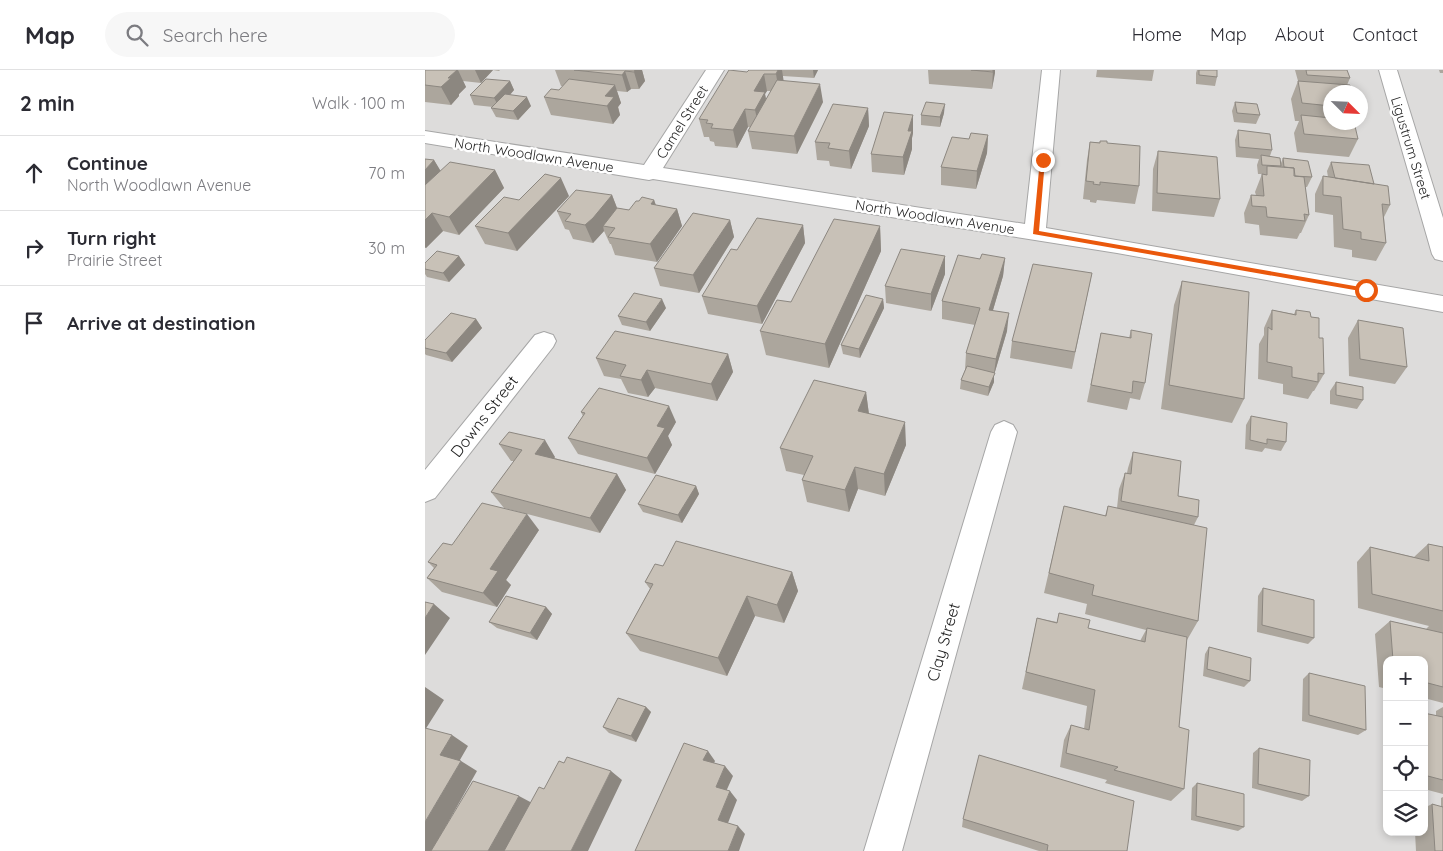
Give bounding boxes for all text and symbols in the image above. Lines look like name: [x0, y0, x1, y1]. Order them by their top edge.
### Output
search box: [105, 12, 455, 57]
text: Map: [25, 20, 75, 50]
icon: search: [123, 21, 151, 49]
text: Search here: [163, 23, 268, 47]
text: Home: [1132, 23, 1182, 46]
text: Map: [1210, 23, 1247, 46]
text: About: [1275, 23, 1325, 46]
text: Contact: [1353, 23, 1418, 46]
street label: Camel Street: [652, 82, 712, 162]
north arrow: [1323, 85, 1368, 130]
text: 2 min: [20, 90, 75, 116]
text: Walk · 100 m: [312, 93, 405, 113]
street label: Ligustrum Street: [1387, 94, 1435, 202]
street label: North Woodlawn Avenue: [453, 134, 615, 177]
route end: [1032, 149, 1055, 172]
text: Continue: [67, 151, 148, 175]
icon: ahead: [20, 159, 48, 187]
text: 70 m: [368, 163, 405, 183]
text: North Woodlawn Avenue: [67, 175, 251, 195]
street label: North Woodlawn Avenue: [854, 196, 1016, 239]
text: Turn right: [67, 226, 156, 250]
icon: right: [20, 234, 48, 262]
text: 30 m: [368, 238, 405, 258]
text: Prairie Street: [67, 250, 162, 270]
route start: [1355, 279, 1378, 302]
icon: arrive: [20, 309, 48, 337]
text: Arrive at destination: [67, 311, 256, 335]
street label: Downs Street: [446, 371, 522, 461]
street label: Clay Street: [922, 600, 964, 684]
map controls: [1383, 656, 1428, 836]
button: +: [1383, 656, 1428, 701]
button: −: [1383, 701, 1428, 746]
button: locate: [1383, 746, 1428, 791]
button: layers: [1383, 791, 1428, 836]

